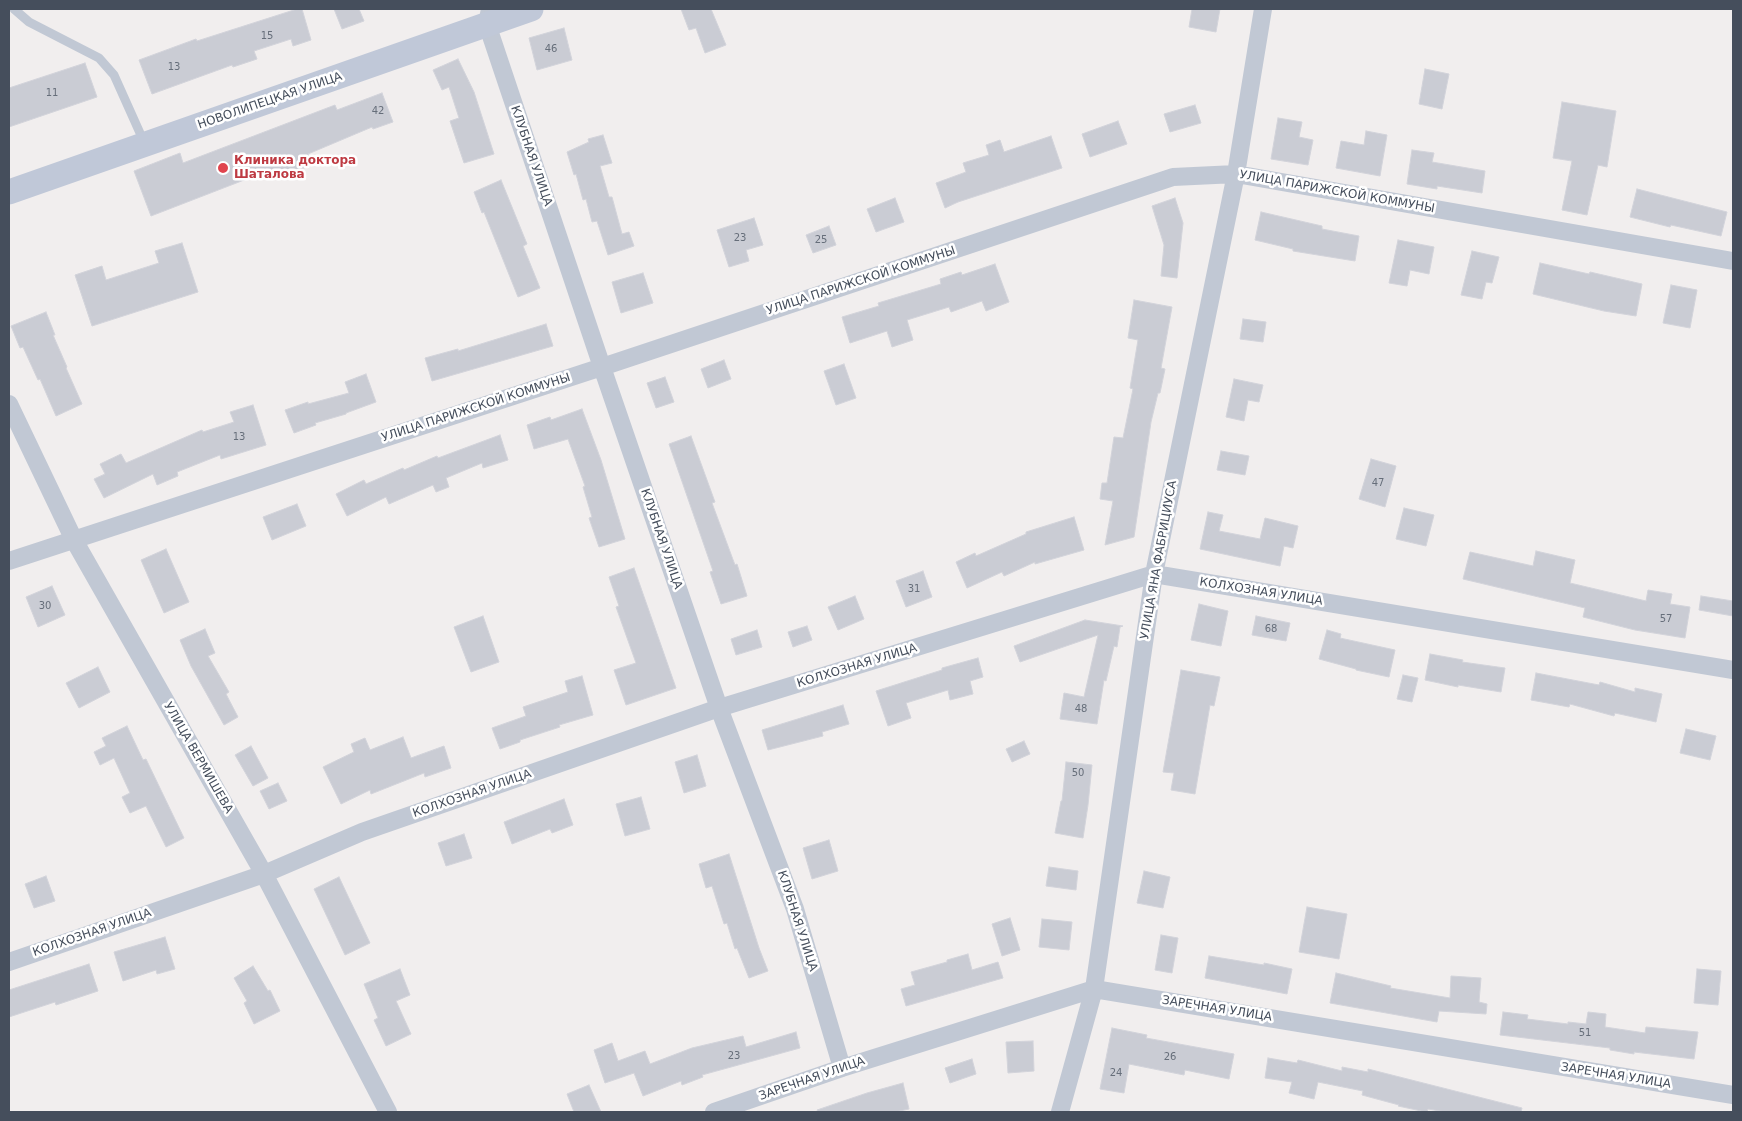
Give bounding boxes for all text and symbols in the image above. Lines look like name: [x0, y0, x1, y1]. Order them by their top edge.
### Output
house number: 15: [261, 30, 273, 42]
house number: 46: [545, 43, 557, 55]
house number: 13: [168, 61, 180, 73]
street label: НОВОЛИПЕЦКАЯ УЛИЦА: [196, 69, 344, 133]
house number: 11: [46, 87, 58, 99]
street label: КЛУБНАЯ УЛИЦА: [507, 104, 555, 208]
house number: 42: [372, 105, 384, 117]
place label: Клиника доктора Шаталова: [234, 154, 356, 182]
marker: Клиника доктора Шаталова: [216, 161, 230, 175]
street label: УЛИЦА ПАРИЖСКОЙ КОММУНЫ: [1238, 168, 1436, 216]
house number: 23: [734, 232, 746, 244]
house number: 25: [815, 234, 827, 246]
street label: УЛИЦА ПАРИЖСКОЙ КОММУНЫ: [765, 244, 957, 318]
street label: УЛИЦА ПАРИЖСКОЙ КОММУНЫ: [380, 371, 572, 445]
house number: 13: [233, 431, 245, 443]
house number: 47: [1372, 477, 1384, 489]
street label: УЛИЦА ЯНА ФАБРИЦИУСА: [1138, 479, 1180, 641]
street label: КЛУБНАЯ УЛИЦА: [637, 487, 685, 591]
street label: КОЛХОЗНАЯ УЛИЦА: [1198, 575, 1324, 609]
house number: 31: [908, 583, 920, 595]
house number: 30: [39, 600, 51, 612]
house number: 57: [1660, 613, 1672, 625]
house number: 68: [1265, 623, 1277, 635]
street label: КОЛХОЗНАЯ УЛИЦА: [795, 641, 919, 691]
street label: УЛИЦА ВЕРМИШЕВА: [160, 700, 236, 816]
house number: 48: [1075, 703, 1087, 715]
street label: КОЛХОЗНАЯ УЛИЦА: [411, 767, 533, 821]
house number: 50: [1072, 767, 1084, 779]
street label: КЛУБНАЯ УЛИЦА: [774, 869, 820, 973]
street label: КОЛХОЗНАЯ УЛИЦА: [31, 906, 153, 960]
street label: ЗАРЕЧНАЯ УЛИЦА: [1161, 993, 1273, 1025]
house number: 51: [1579, 1027, 1591, 1039]
house number: 23: [728, 1050, 740, 1062]
house number: 26: [1164, 1051, 1176, 1063]
street label: ЗАРЕЧНАЯ УЛИЦА: [757, 1054, 867, 1104]
street label: ЗАРЕЧНАЯ УЛИЦА: [1560, 1060, 1672, 1092]
house number: 24: [1110, 1067, 1122, 1079]

